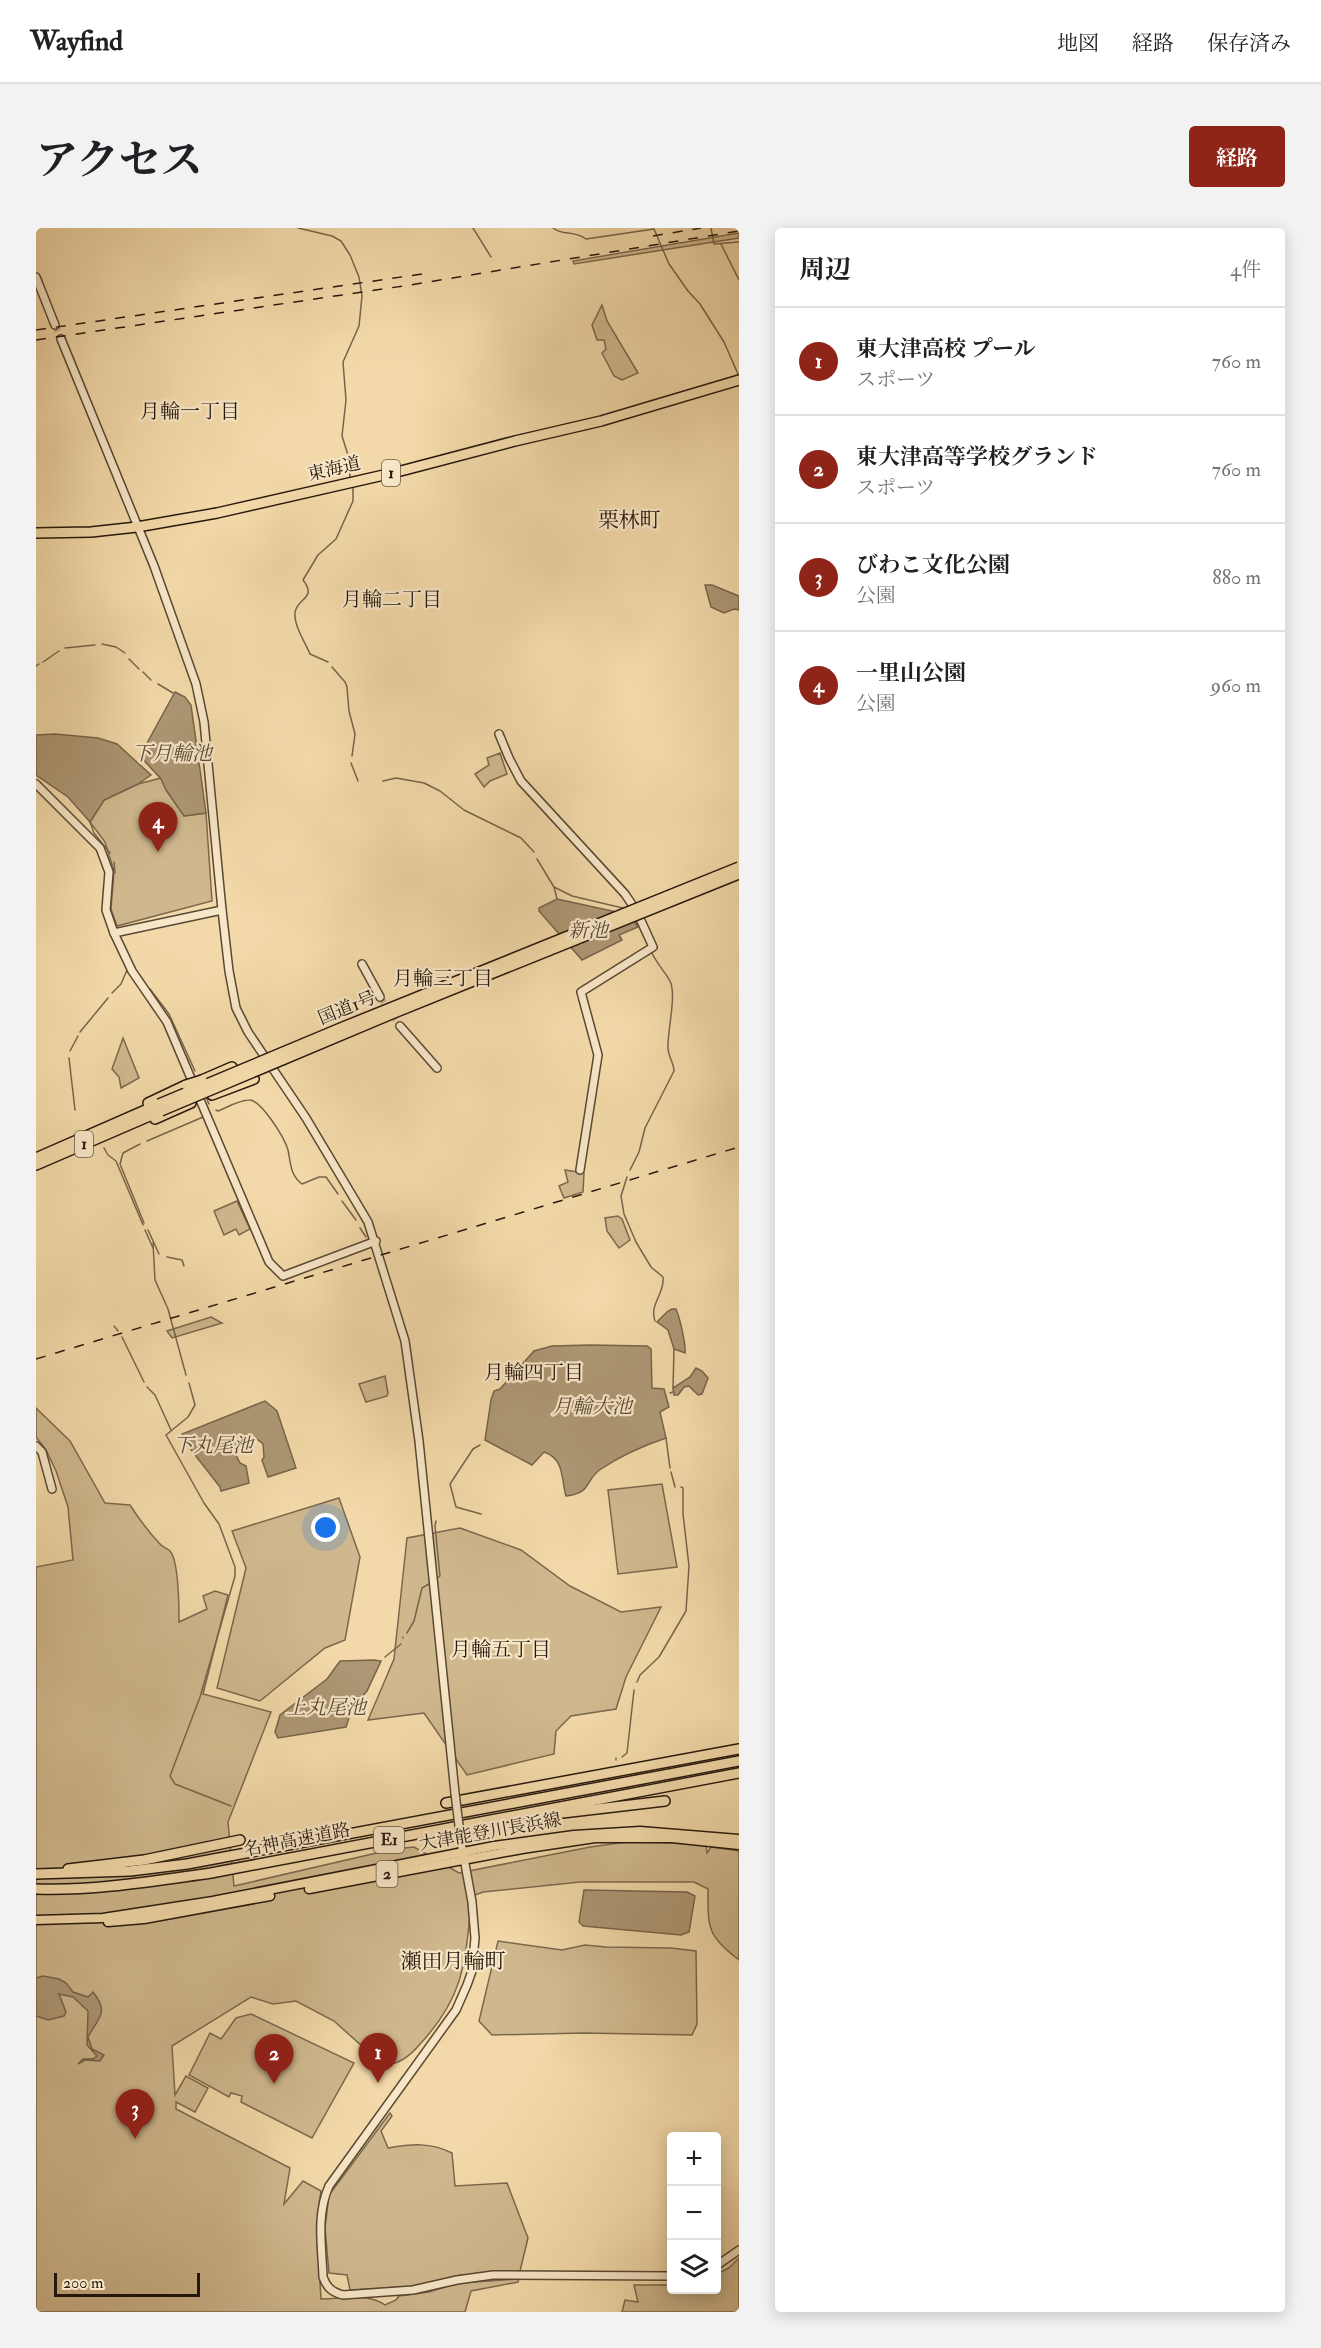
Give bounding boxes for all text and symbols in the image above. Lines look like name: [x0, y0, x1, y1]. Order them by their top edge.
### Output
text: Wayfind: [30, 24, 123, 59]
text: 地図: [1057, 30, 1099, 57]
text: 経路: [1132, 30, 1174, 57]
text: 保存済み: [1207, 30, 1291, 57]
button: 経路: [1189, 126, 1285, 187]
text: アクセス: [36, 135, 203, 187]
text: 周辺: [799, 254, 851, 286]
text: 4件: [1230, 257, 1261, 282]
text: 東大津高校 プール: [856, 335, 1036, 363]
text: 1: [815, 349, 822, 374]
text: 760 m: [1212, 349, 1261, 374]
text: スポーツ: [856, 367, 935, 392]
district label: 月輪一丁目: [140, 399, 240, 424]
text: 東大津高等学校グランド: [856, 443, 1098, 471]
street label: 東海道: [305, 452, 363, 486]
text: 2: [813, 457, 824, 482]
text: 760 m: [1212, 457, 1261, 482]
road number: 1: [382, 460, 400, 486]
text: スポーツ: [856, 475, 935, 500]
district label: 栗林町: [598, 507, 661, 534]
text: びわこ文化公園: [856, 551, 1010, 579]
text: 3: [815, 565, 822, 590]
text: 880 m: [1212, 565, 1261, 590]
text: 公園: [856, 583, 896, 608]
district label: 月輪二丁目: [342, 587, 442, 612]
text: 一里山公園: [856, 659, 966, 687]
text: 4: [813, 673, 824, 698]
text: 960 m: [1211, 673, 1261, 698]
text: 公園: [856, 691, 896, 716]
water label: 下月輪池: [132, 741, 214, 766]
pin: 4: [138, 802, 178, 852]
water label: 新池: [568, 918, 610, 943]
district label: 月輪三丁目: [393, 966, 493, 991]
street label: 国道1号: [315, 986, 379, 1030]
road number: 1: [75, 1131, 93, 1157]
district label: 月輪四丁目: [484, 1360, 584, 1385]
water label: 月輪大池: [552, 1394, 634, 1419]
water label: 下丸尾池: [173, 1433, 255, 1458]
your location: [311, 1513, 340, 1542]
district label: 月輪五丁目: [451, 1637, 551, 1662]
water label: 上丸尾池: [286, 1695, 368, 1720]
street label: 大津能登川長浜線: [417, 1808, 563, 1856]
street label: 名神高速道路: [242, 1818, 352, 1862]
road number: E1: [374, 1827, 404, 1853]
road number: 2: [376, 1861, 398, 1887]
district label: 瀬田月輪町: [401, 1948, 506, 1975]
pin: 2: [254, 2034, 294, 2084]
pin: 1: [358, 2034, 398, 2083]
pin: 3: [116, 2090, 154, 2139]
map controls: [667, 2132, 721, 2294]
button: +: [667, 2132, 721, 2186]
button: −: [667, 2186, 721, 2240]
button: layers: [667, 2240, 721, 2294]
scale bar: [54, 2270, 200, 2298]
text: 200 m: [63, 2273, 103, 2293]

